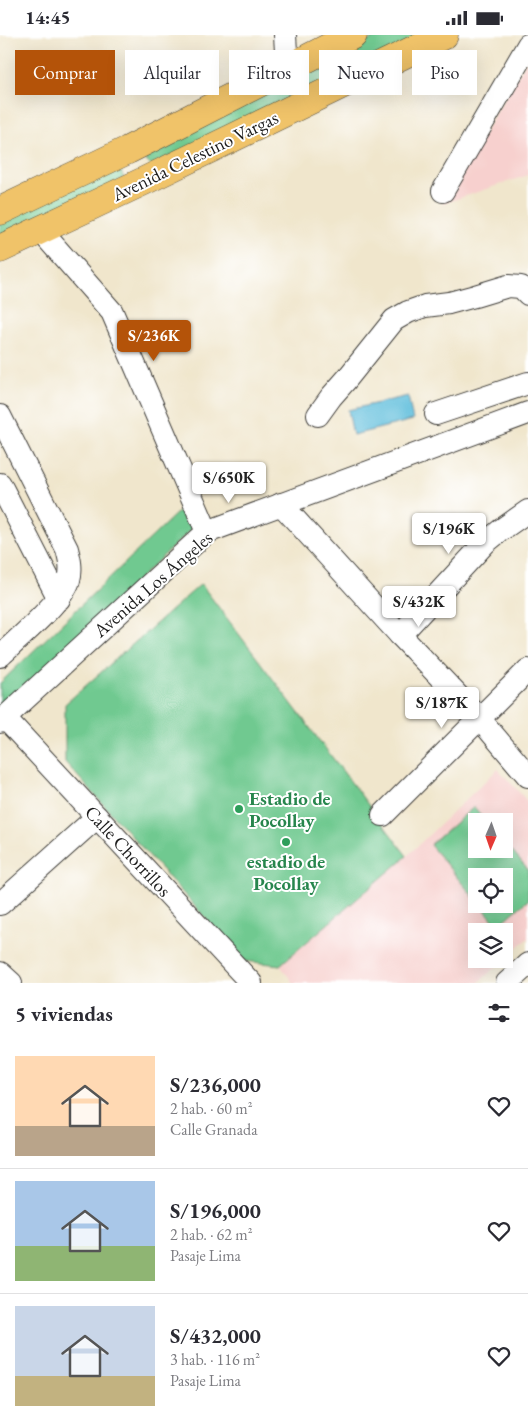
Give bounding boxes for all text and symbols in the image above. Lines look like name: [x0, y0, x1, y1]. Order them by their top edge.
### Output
text: 14:45: [25, 5, 71, 30]
chip: Comprar: [15, 50, 115, 95]
chip: Alquilar: [125, 50, 219, 95]
chip: Filtros: [229, 50, 309, 95]
chip: Nuevo: [319, 50, 402, 95]
chip: Piso: [412, 50, 477, 95]
street label: Avenida Celestino Vargas: [107, 105, 282, 208]
pin: S/236K: [113, 319, 195, 362]
text: S/236K: [128, 325, 180, 346]
pin: S/650K: [188, 461, 270, 504]
text: S/650K: [203, 467, 255, 488]
pin: S/196K: [408, 513, 490, 555]
text: S/196K: [423, 518, 475, 539]
street label: Avenida Los Ángeles: [87, 525, 218, 643]
pin: S/432K: [378, 585, 460, 628]
text: S/432K: [393, 591, 445, 612]
pin: S/187K: [401, 687, 483, 729]
text: S/187K: [416, 692, 468, 713]
place label: Estadio de Pocollay: [249, 786, 331, 833]
street label: Calle Chorrillos: [79, 800, 177, 902]
marker: Estadio de Pocollay: [233, 803, 245, 815]
north arrow: [468, 813, 512, 857]
map controls: [468, 813, 513, 968]
marker: estadio de Pocollay: [280, 836, 292, 848]
place label: estadio de Pocollay: [247, 849, 325, 896]
button: locate: [468, 868, 513, 913]
button: layers: [468, 923, 513, 968]
icon: filters: [485, 999, 513, 1027]
text: 5 viviendas: [15, 1000, 113, 1027]
text: S/236,000: [170, 1071, 261, 1098]
icon: home: [55, 1076, 115, 1136]
icon: heart: [485, 1092, 513, 1120]
text: 2 hab. · 60 m²: [170, 1098, 252, 1119]
text: Calle Granada: [170, 1119, 258, 1140]
text: S/196,000: [170, 1197, 261, 1224]
icon: home: [55, 1201, 115, 1261]
icon: heart: [485, 1217, 513, 1245]
text: 2 hab. · 62 m²: [170, 1224, 252, 1245]
text: Pasaje Lima: [170, 1245, 241, 1266]
text: S/432,000: [170, 1322, 261, 1349]
icon: home: [55, 1326, 115, 1386]
icon: heart: [485, 1342, 513, 1370]
text: 3 hab. · 116 m²: [170, 1349, 260, 1370]
text: Pasaje Lima: [170, 1370, 241, 1391]

